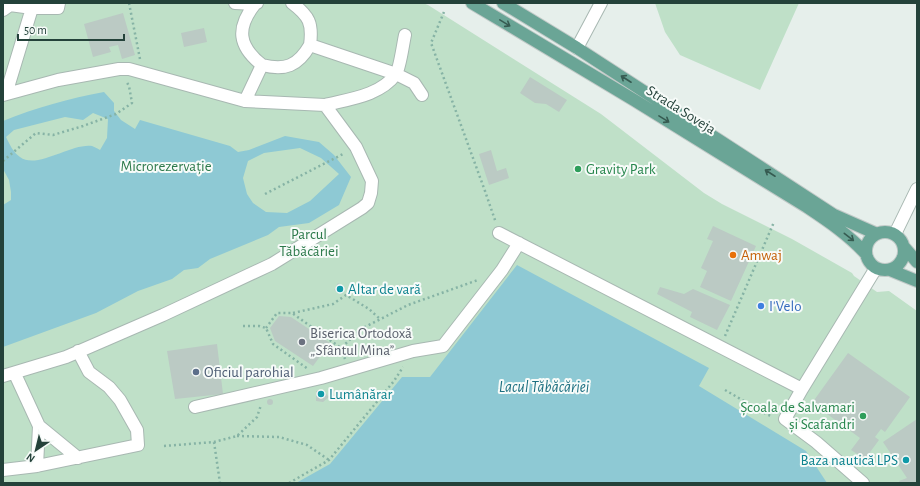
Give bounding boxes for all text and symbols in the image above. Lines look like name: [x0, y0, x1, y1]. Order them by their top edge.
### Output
scale bar: [18, 16, 124, 42]
one-way arrow: [499, 19, 510, 27]
text: 50 m: [24, 24, 47, 36]
one-way arrow: [620, 75, 632, 83]
street label: Strada Soveja: [644, 83, 718, 137]
one-way arrow: [659, 115, 670, 123]
park label: Microrezervație: [120, 159, 212, 175]
place label: Gravity Park: [586, 162, 656, 177]
marker: Gravity Park: [573, 164, 583, 174]
one-way arrow: [764, 169, 776, 177]
park label: Parcul Tăbăcăriei: [279, 227, 339, 259]
one-way arrow: [843, 233, 854, 241]
place label: Amwaj: [741, 248, 782, 263]
marker: Amwaj: [728, 250, 738, 260]
place label: Altar de vară: [348, 282, 421, 297]
marker: Altar de vară: [335, 284, 345, 294]
place label: I'Velo: [769, 299, 802, 314]
marker: I'Velo: [756, 301, 766, 311]
place label: Biserica Ortodoxă „Sfântul Mina”: [310, 326, 412, 358]
marker: Biserica Ortodoxă „Sfântul Mina”: [297, 337, 307, 347]
place label: Oficiul parohial: [204, 365, 294, 380]
marker: Oficiul parohial: [191, 367, 201, 377]
water label: Lacul Tăbăcăriei: [499, 379, 590, 395]
place label: Lumânărar: [329, 387, 393, 402]
marker: Lumânărar: [316, 389, 326, 399]
place label: Școala de Salvamari și Scafandri: [740, 400, 855, 433]
marker: Școala de Salvamari și Scafandri: [858, 411, 868, 421]
north arrow: [16, 430, 56, 470]
text: N: [24, 451, 37, 464]
place label: Baza nautică LPS: [801, 453, 898, 468]
marker: Baza nautică LPS: [901, 455, 911, 465]

